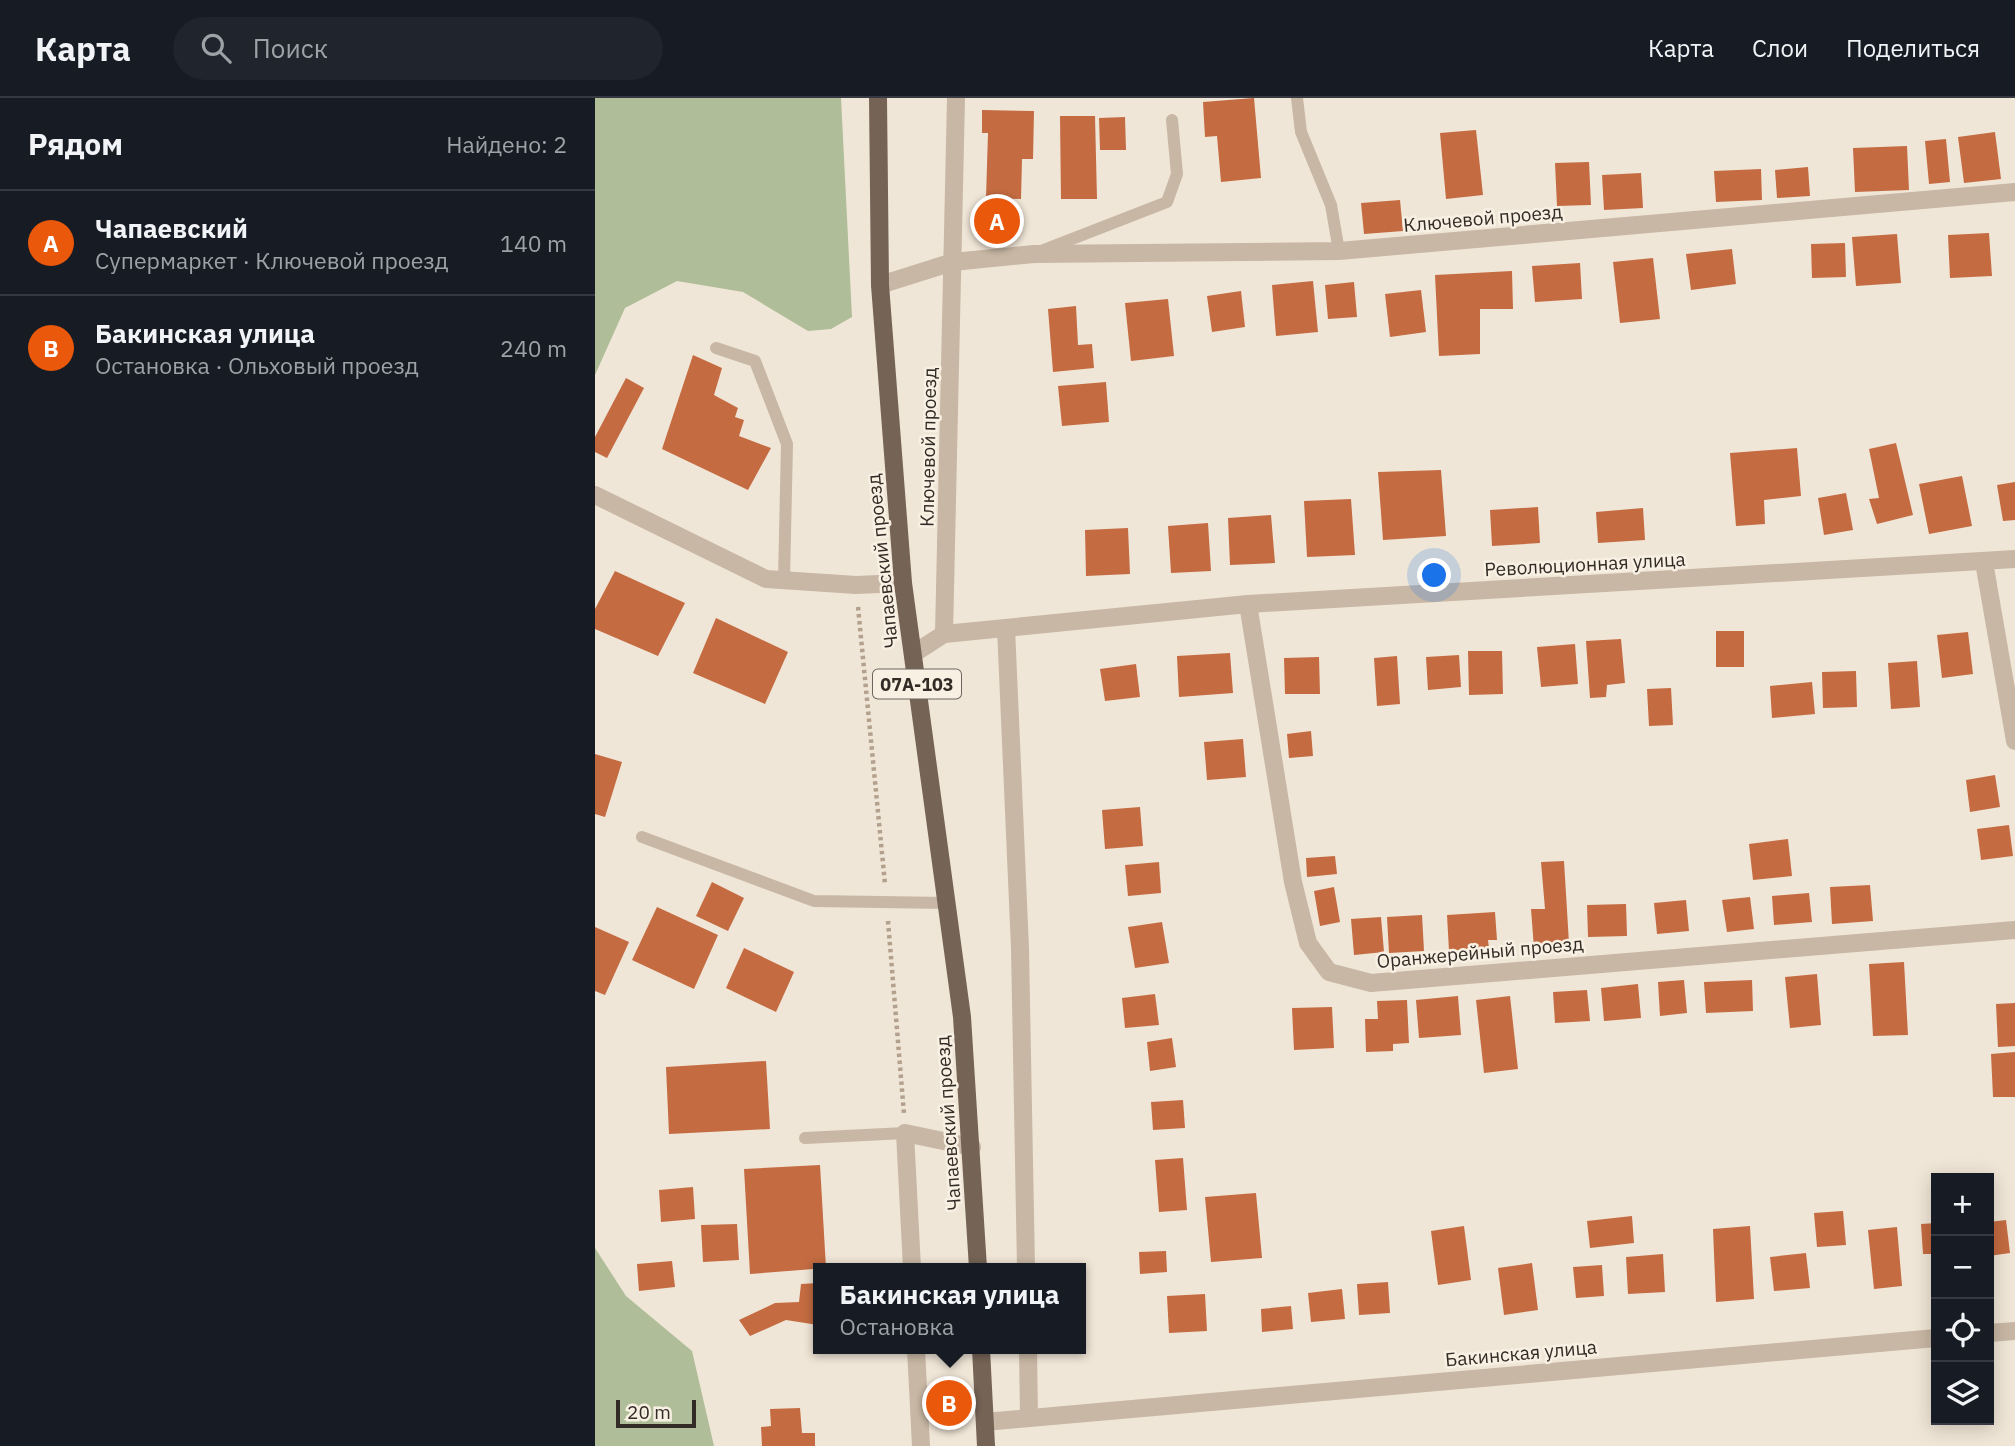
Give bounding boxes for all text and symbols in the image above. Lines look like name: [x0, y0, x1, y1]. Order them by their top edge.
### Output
search box: [173, 17, 663, 80]
text: Карта: [35, 27, 131, 70]
icon: search: [197, 29, 235, 67]
text: Поиск: [253, 31, 328, 65]
text: Карта: [1648, 32, 1714, 64]
text: Слои: [1752, 32, 1808, 64]
text: Поделиться: [1846, 32, 1980, 64]
text: Рядом: [28, 124, 123, 163]
text: Найдено: 2: [446, 129, 567, 159]
pin: A: [974, 195, 1020, 247]
street label: Ключевой проезд: [1402, 199, 1564, 237]
text: Чапаевский: [95, 211, 248, 245]
text: A: [43, 228, 59, 258]
text: 140 m: [500, 228, 567, 258]
text: Супермаркет · Ключевой проезд: [95, 245, 449, 275]
text: Бакинская улица: [95, 316, 315, 350]
text: B: [43, 333, 59, 363]
text: 240 m: [500, 333, 567, 363]
text: Остановка · Ольховый проезд: [95, 350, 419, 380]
street label: Ключевой проезд: [915, 367, 941, 527]
street label: Чапаевский проезд: [861, 473, 903, 649]
street label: Революционная улица: [1484, 547, 1686, 581]
your location: [1417, 558, 1451, 592]
road number: 07А-103: [873, 670, 961, 698]
street label: Оранжерейный проезд: [1376, 931, 1584, 973]
street label: Чапаевский проезд: [930, 1035, 966, 1211]
map controls: [1931, 1173, 1994, 1425]
button: +: [1931, 1173, 1994, 1236]
button: −: [1931, 1236, 1994, 1299]
popup: [813, 1263, 1086, 1354]
text: Бакинская улица: [839, 1277, 1060, 1311]
button: locate: [1931, 1299, 1994, 1362]
text: Остановка: [839, 1311, 954, 1341]
street label: Бакинская улица: [1444, 1334, 1598, 1372]
button: layers: [1931, 1362, 1994, 1425]
pin: B: [926, 1377, 972, 1429]
scale bar: [616, 1397, 697, 1429]
text: 20 m: [627, 1400, 671, 1424]

